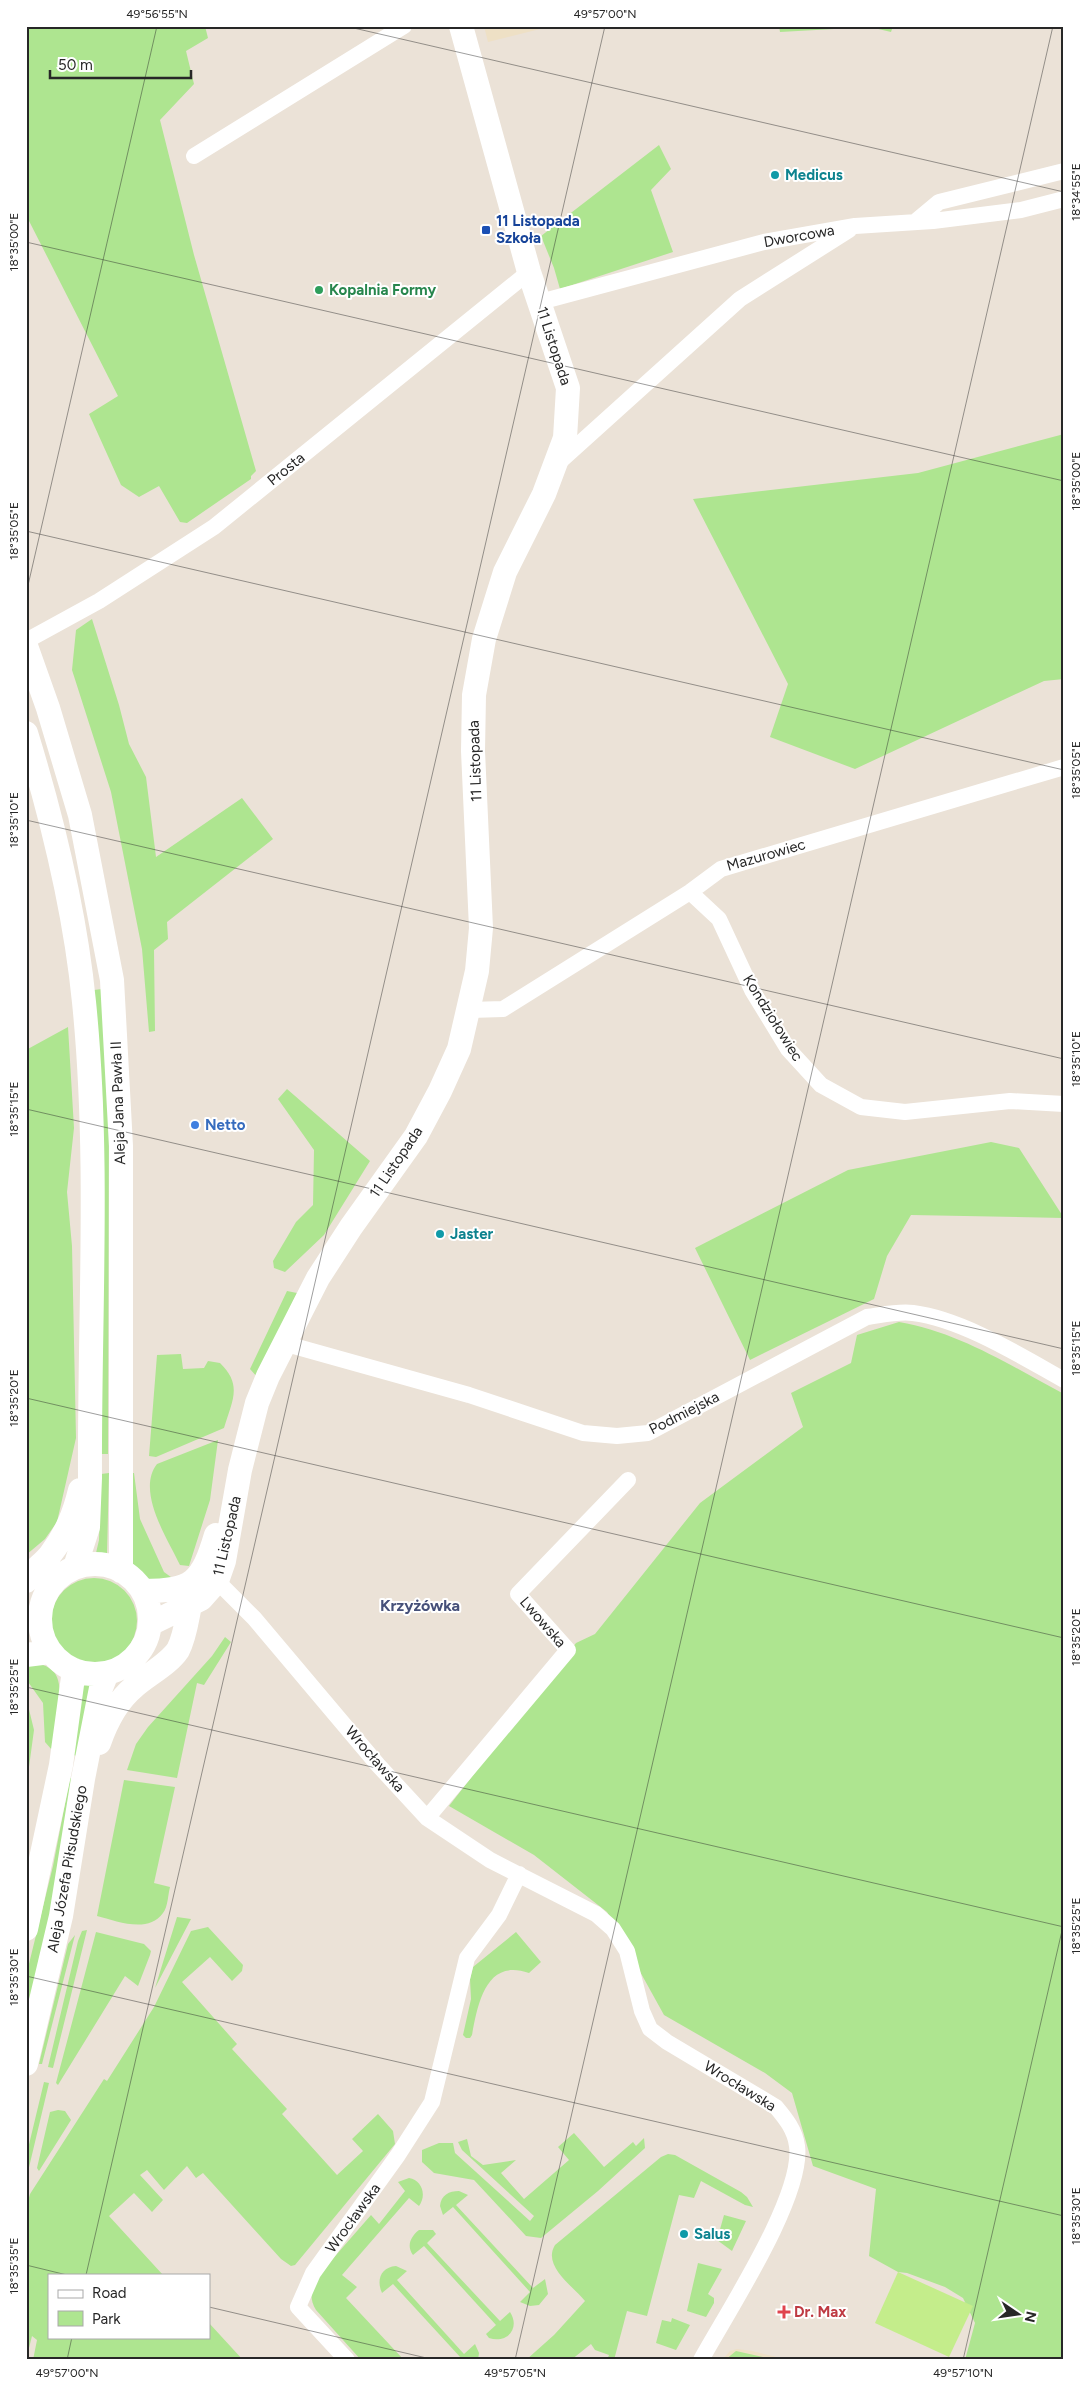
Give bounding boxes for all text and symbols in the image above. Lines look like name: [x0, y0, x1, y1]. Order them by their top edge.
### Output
text: 49°56'55"N: [126, 7, 188, 21]
text: 49°57'00"N: [574, 7, 636, 21]
scale bar: [50, 48, 191, 80]
text: 50 m: [58, 56, 93, 74]
text: 18°34'55"E: [1069, 163, 1083, 221]
place label: Medicus: [785, 166, 843, 184]
marker: Medicus: [769, 169, 781, 181]
place label: 11 Listopada Szkoła: [496, 212, 580, 247]
text: 18°35'00"E: [7, 213, 21, 271]
street label: Dworcowa: [762, 221, 836, 251]
marker: 11 Listopada Szkoła: [480, 224, 492, 236]
place label: Kopalnia Formy: [329, 281, 436, 299]
marker: Kopalnia Formy: [313, 284, 325, 296]
street label: 11 Listopada: [533, 304, 575, 388]
street label: Prosta: [264, 449, 308, 489]
text: 18°35'00"E: [1069, 452, 1083, 510]
text: 18°35'05"E: [7, 502, 21, 560]
street label: 11 Listopada: [465, 720, 485, 802]
text: 18°35'05"E: [1069, 741, 1083, 799]
text: 18°35'10"E: [7, 792, 21, 848]
street label: Mazurowiec: [724, 835, 808, 875]
street label: Kondziołowiec: [739, 971, 807, 1065]
text: 18°35'10"E: [1069, 1031, 1083, 1087]
street label: Aleja Jana Pawła II: [107, 1041, 129, 1165]
text: 18°35'15"E: [7, 1081, 21, 1137]
place label: Netto: [205, 1116, 246, 1134]
marker: Netto: [189, 1119, 201, 1131]
street label: 11 Listopada: [366, 1123, 426, 1201]
place label: Jaster: [450, 1225, 493, 1243]
marker: Jaster: [434, 1228, 446, 1240]
text: 18°35'15"E: [1069, 1320, 1083, 1376]
text: 18°35'20"E: [7, 1369, 21, 1427]
street label: Podmiejska: [646, 1388, 722, 1438]
street label: 11 Listopada: [209, 1494, 245, 1578]
street label: Lwowska: [516, 1593, 570, 1651]
district label: Krzyżówka: [380, 1596, 460, 1615]
text: 18°35'20"E: [1069, 1608, 1083, 1666]
text: 18°35'25"E: [7, 1658, 21, 1716]
street label: Wrocławska: [341, 1722, 409, 1796]
street label: Aleja Józefa Piłsudskiego: [43, 1784, 91, 1954]
text: 18°35'25"E: [1069, 1897, 1083, 1955]
text: 18°35'30"E: [7, 1948, 21, 2006]
street label: Wrocławska: [701, 2057, 779, 2115]
street label: Wrocławska: [322, 2180, 384, 2256]
text: 18°35'30"E: [1069, 2187, 1083, 2245]
place label: Salus: [694, 2225, 730, 2243]
marker: Salus: [678, 2228, 690, 2240]
text: 18°35'35"E: [7, 2238, 21, 2294]
legend: [48, 2274, 210, 2338]
text: Road: [92, 2284, 127, 2302]
north arrow: [992, 2288, 1042, 2338]
place label: Dr. Max: [794, 2303, 846, 2321]
marker: Dr. Max: [778, 2306, 790, 2318]
text: Park: [92, 2310, 121, 2328]
text: N: [1021, 2310, 1040, 2324]
text: 49°57'00"N: [36, 2366, 98, 2380]
text: 49°57'05"N: [484, 2366, 546, 2380]
text: 49°57'10"N: [933, 2366, 993, 2380]

